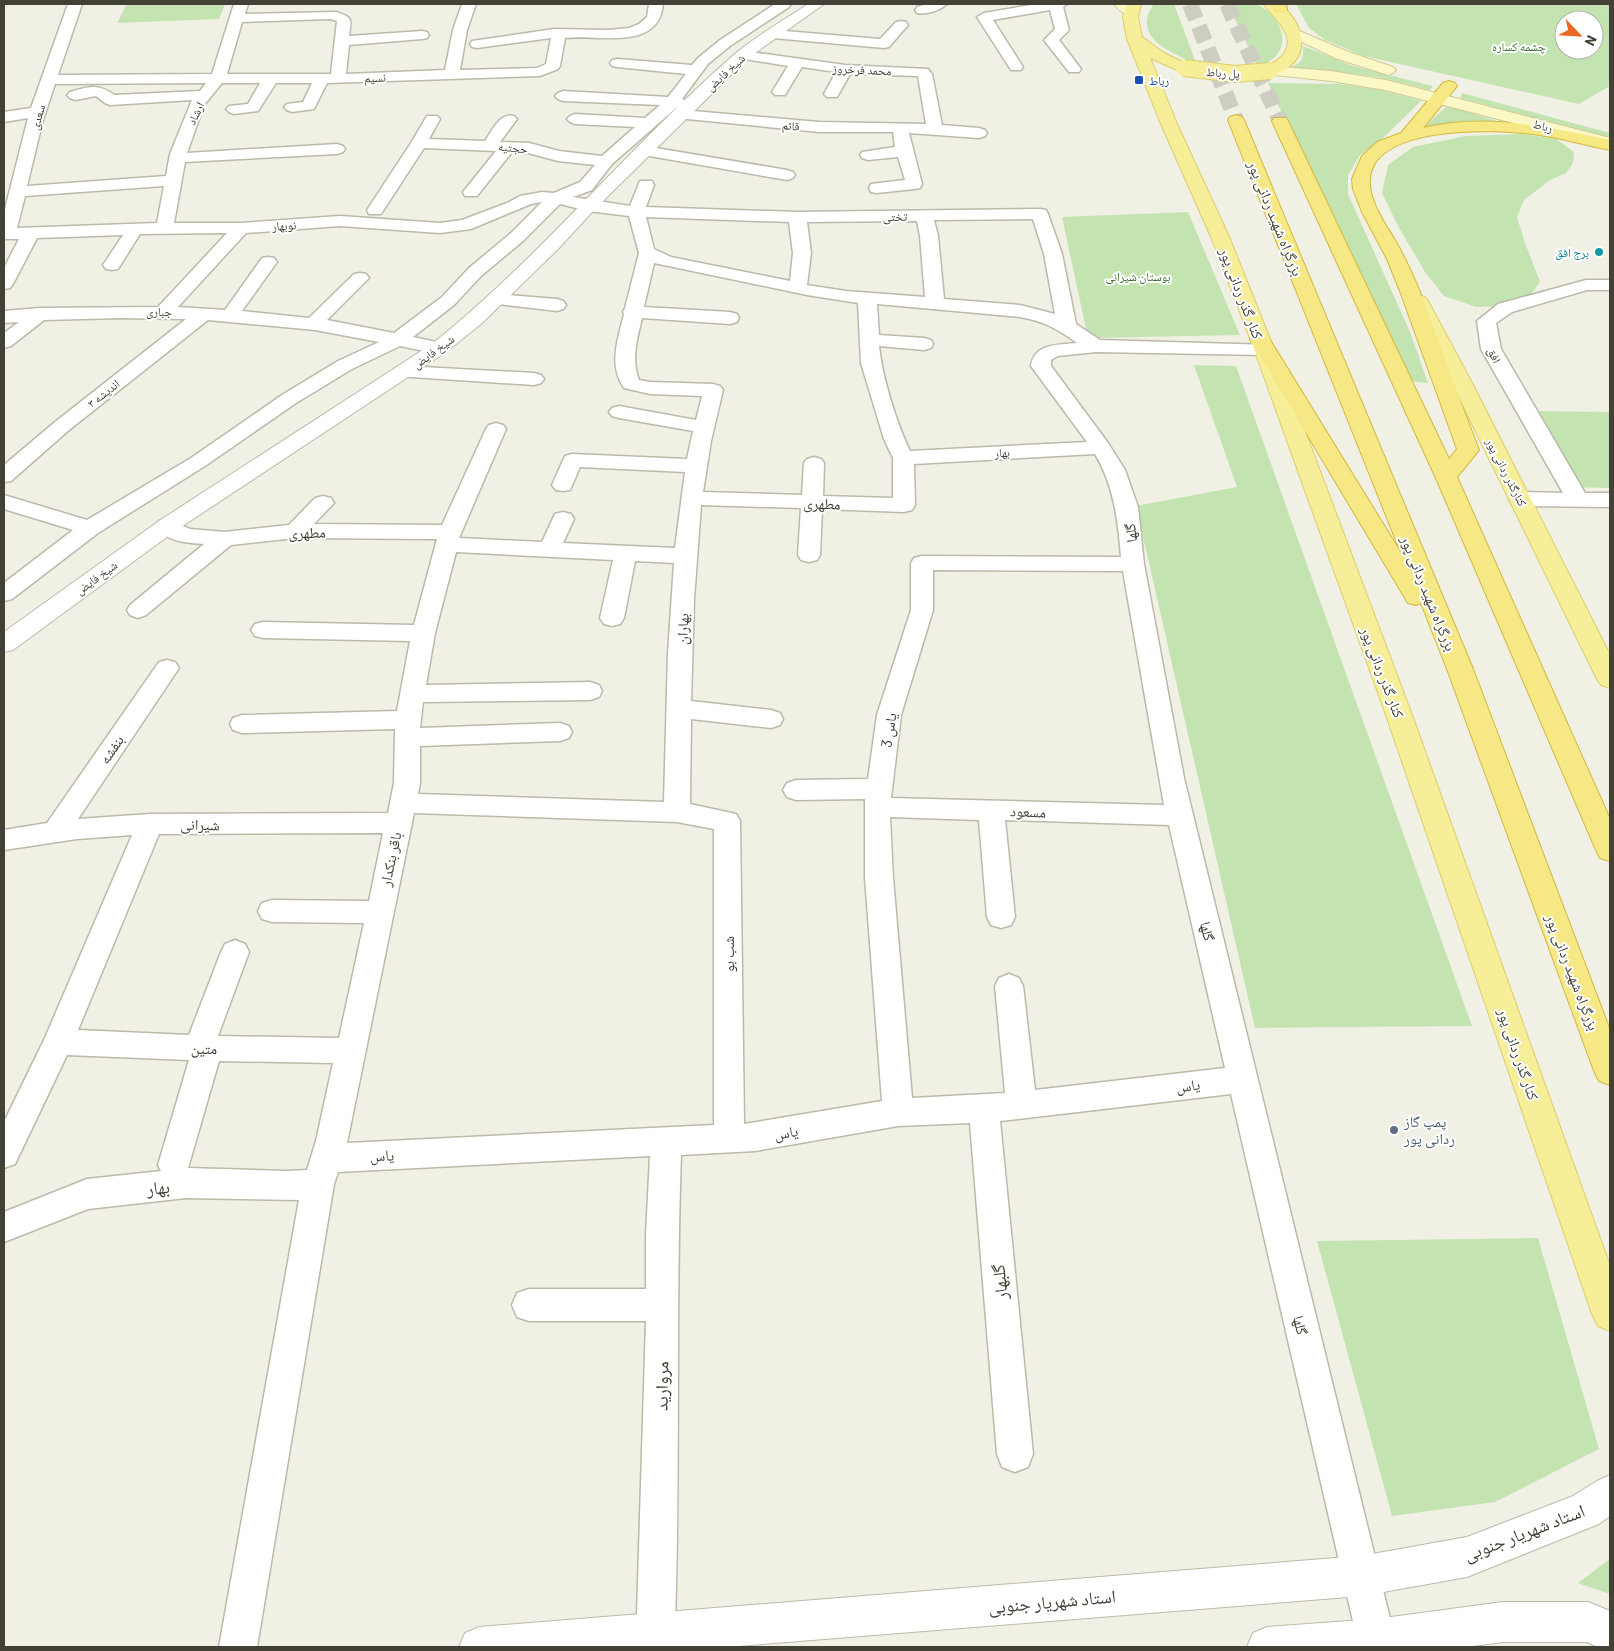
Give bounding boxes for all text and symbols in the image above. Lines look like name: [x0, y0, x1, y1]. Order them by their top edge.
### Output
north arrow: [1554, 10, 1604, 60]
text: N: [1582, 33, 1601, 49]
park label: چشمه کساره: [1492, 39, 1546, 54]
street label: شیخ فایض: [703, 50, 748, 94]
street label: محمد فرخروز: [831, 60, 892, 78]
street label: پل رباط: [1206, 64, 1241, 81]
street label: نسیم: [364, 70, 386, 86]
place label: رباط: [1149, 73, 1170, 88]
marker: رباط: [1133, 74, 1145, 86]
street label: ارشاد: [184, 99, 206, 127]
street label: سعدی: [27, 102, 48, 132]
street label: رباط: [1531, 116, 1555, 136]
street label: قائم: [781, 117, 800, 135]
street label: حجتیه: [497, 138, 529, 157]
street label: بزرگراه شهید ردانی پور: [1242, 157, 1307, 279]
street label: تختی: [883, 209, 908, 224]
street label: نوبهار: [270, 217, 297, 234]
street label: کنار گذر ردانی پور: [1214, 244, 1268, 342]
place label: برج افق: [1555, 245, 1589, 260]
marker: برج افق: [1593, 246, 1605, 258]
park label: بوستان شیرانی: [1105, 269, 1171, 284]
street label: جباری: [146, 304, 172, 319]
street label: شیخ فایض: [409, 331, 457, 372]
street label: افق: [1484, 345, 1505, 366]
street label: اندیشه ۳: [84, 376, 123, 411]
street label: کنارگذر ردانی پور: [1482, 435, 1530, 509]
street label: بهار: [993, 445, 1010, 461]
street label: مطهری: [803, 493, 841, 515]
street label: گلها: [1120, 522, 1141, 544]
street label: مطهری: [288, 523, 326, 543]
street label: بزرگراه شهید ردانی پور: [1395, 532, 1460, 654]
street label: شیخ فایض: [72, 557, 120, 598]
street label: بهاران: [672, 613, 694, 645]
street label: کنار گذر ردانی پور: [1355, 623, 1409, 721]
street label: یاس 3: [876, 711, 902, 749]
street label: بنفشه: [95, 731, 128, 767]
street label: مسعود: [1010, 801, 1047, 822]
street label: شیرانی: [180, 815, 220, 835]
street label: باقر بنکدار: [375, 830, 406, 889]
street label: بزرگراه شهید ردانی پور: [1540, 910, 1603, 1033]
street label: گلها: [1196, 920, 1219, 943]
street label: شب بو: [719, 936, 738, 972]
street label: کنار گذر ردانی پور: [1493, 1005, 1543, 1103]
street label: متین: [191, 1039, 218, 1059]
street label: یاس: [1175, 1075, 1202, 1097]
place label: پمپ گاز ردانی پور: [1403, 1112, 1455, 1149]
street label: یاس: [773, 1121, 800, 1145]
marker: پمپ گاز ردانی پور: [1388, 1124, 1400, 1136]
street label: یاس: [369, 1145, 395, 1167]
street label: بهار: [144, 1175, 171, 1200]
street label: گلبهار: [986, 1263, 1012, 1302]
street label: گلها: [1289, 1314, 1312, 1337]
street label: مروارید: [650, 1361, 673, 1411]
street label: استاد شهریار جنوبی: [1460, 1499, 1588, 1566]
street label: استاد شهریار جنوبی: [987, 1584, 1117, 1619]

